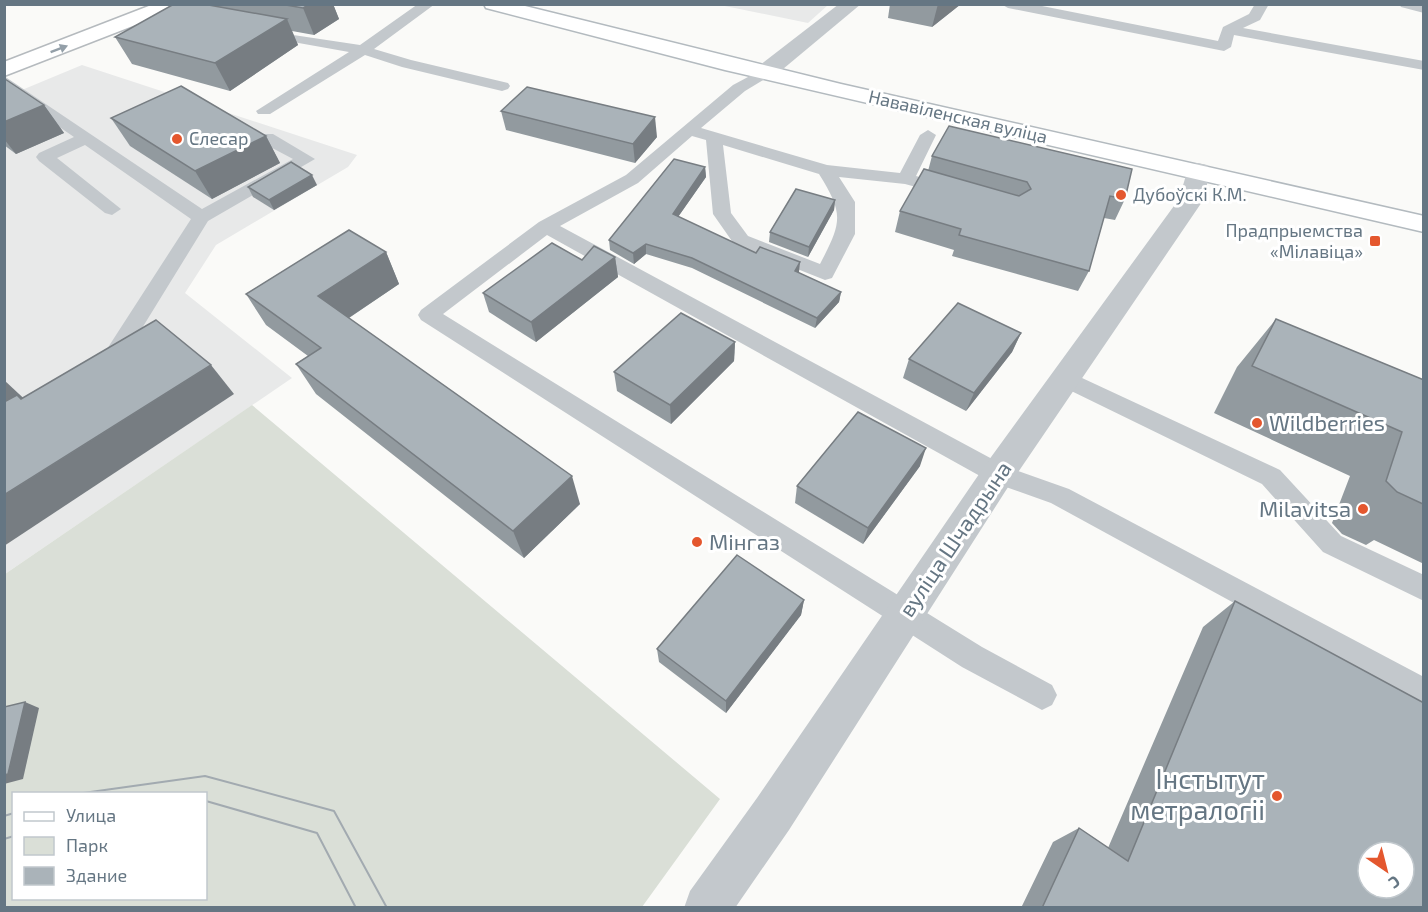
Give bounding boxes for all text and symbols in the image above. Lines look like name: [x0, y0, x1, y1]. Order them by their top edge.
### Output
one-way arrow: [50, 44, 68, 53]
street label: Нававіленская вуліца: [867, 85, 1050, 147]
place label: Слесар: [189, 127, 248, 149]
marker: Слесар: [170, 132, 184, 146]
place label: Дубоўскі К.М.: [1133, 183, 1247, 205]
marker: Дубоўскі К.М.: [1114, 188, 1128, 202]
place label: Прадпрыемства «Мілавіца»: [1225, 219, 1363, 262]
marker: Прадпрыемства «Мілавіца»: [1368, 234, 1382, 248]
place label: Wildberries: [1269, 409, 1385, 435]
marker: Wildberries: [1250, 416, 1264, 430]
street label: вуліца Шчадрына: [893, 456, 1017, 622]
place label: Milavitsa: [1259, 495, 1351, 521]
marker: Milavitsa: [1356, 502, 1370, 516]
place label: Мінгаз: [709, 528, 780, 554]
marker: Мінгаз: [690, 535, 704, 549]
place label: Інстытут метралогіі: [1130, 762, 1265, 826]
marker: Інстытут метралогіі: [1270, 789, 1284, 803]
legend: [12, 792, 207, 900]
text: Улица: [66, 804, 116, 826]
text: Парк: [66, 834, 108, 856]
north arrow: [1356, 840, 1416, 900]
text: Здание: [66, 864, 127, 886]
text: С: [1386, 872, 1404, 893]

